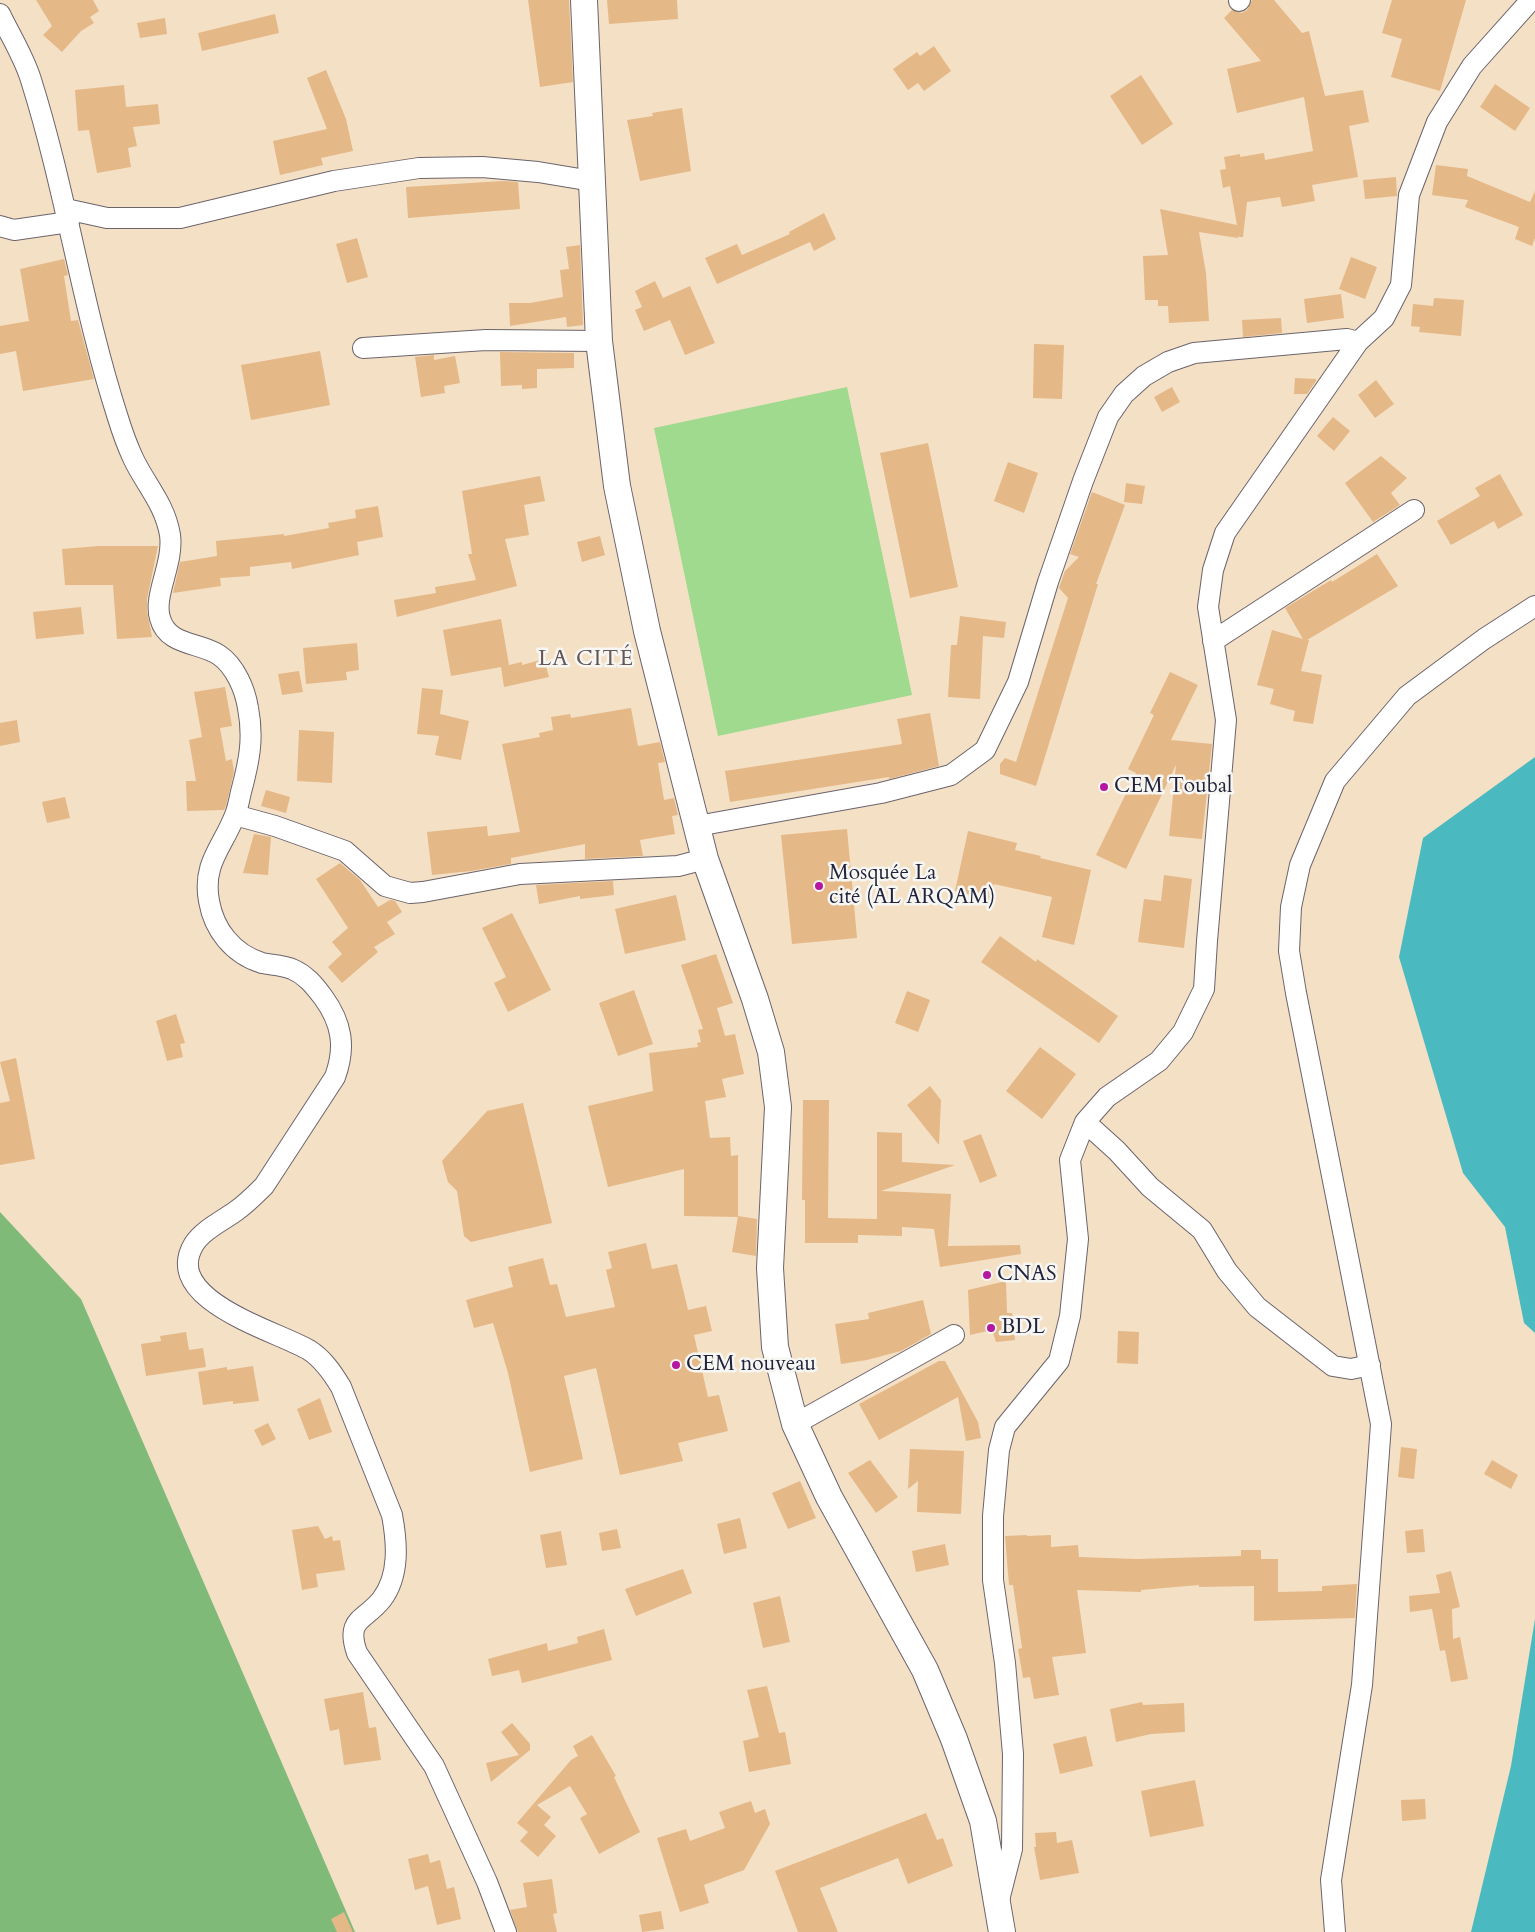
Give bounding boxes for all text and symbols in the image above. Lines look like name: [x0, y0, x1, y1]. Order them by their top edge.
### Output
district label: LA CITÉ: [537, 647, 635, 673]
place label: CEM Toubal: [1114, 774, 1232, 800]
marker: CEM Toubal: [1098, 781, 1110, 793]
place label: Mosquée La cité (AL ARQAM): [829, 861, 995, 911]
marker: Mosquée La cité (AL ARQAM): [813, 880, 825, 892]
place label: CNAS: [997, 1262, 1056, 1288]
marker: CNAS: [981, 1269, 993, 1281]
place label: BDL: [1001, 1315, 1045, 1341]
marker: BDL: [985, 1322, 997, 1334]
place label: CEM nouveau: [686, 1352, 816, 1378]
marker: CEM nouveau: [670, 1359, 682, 1371]

